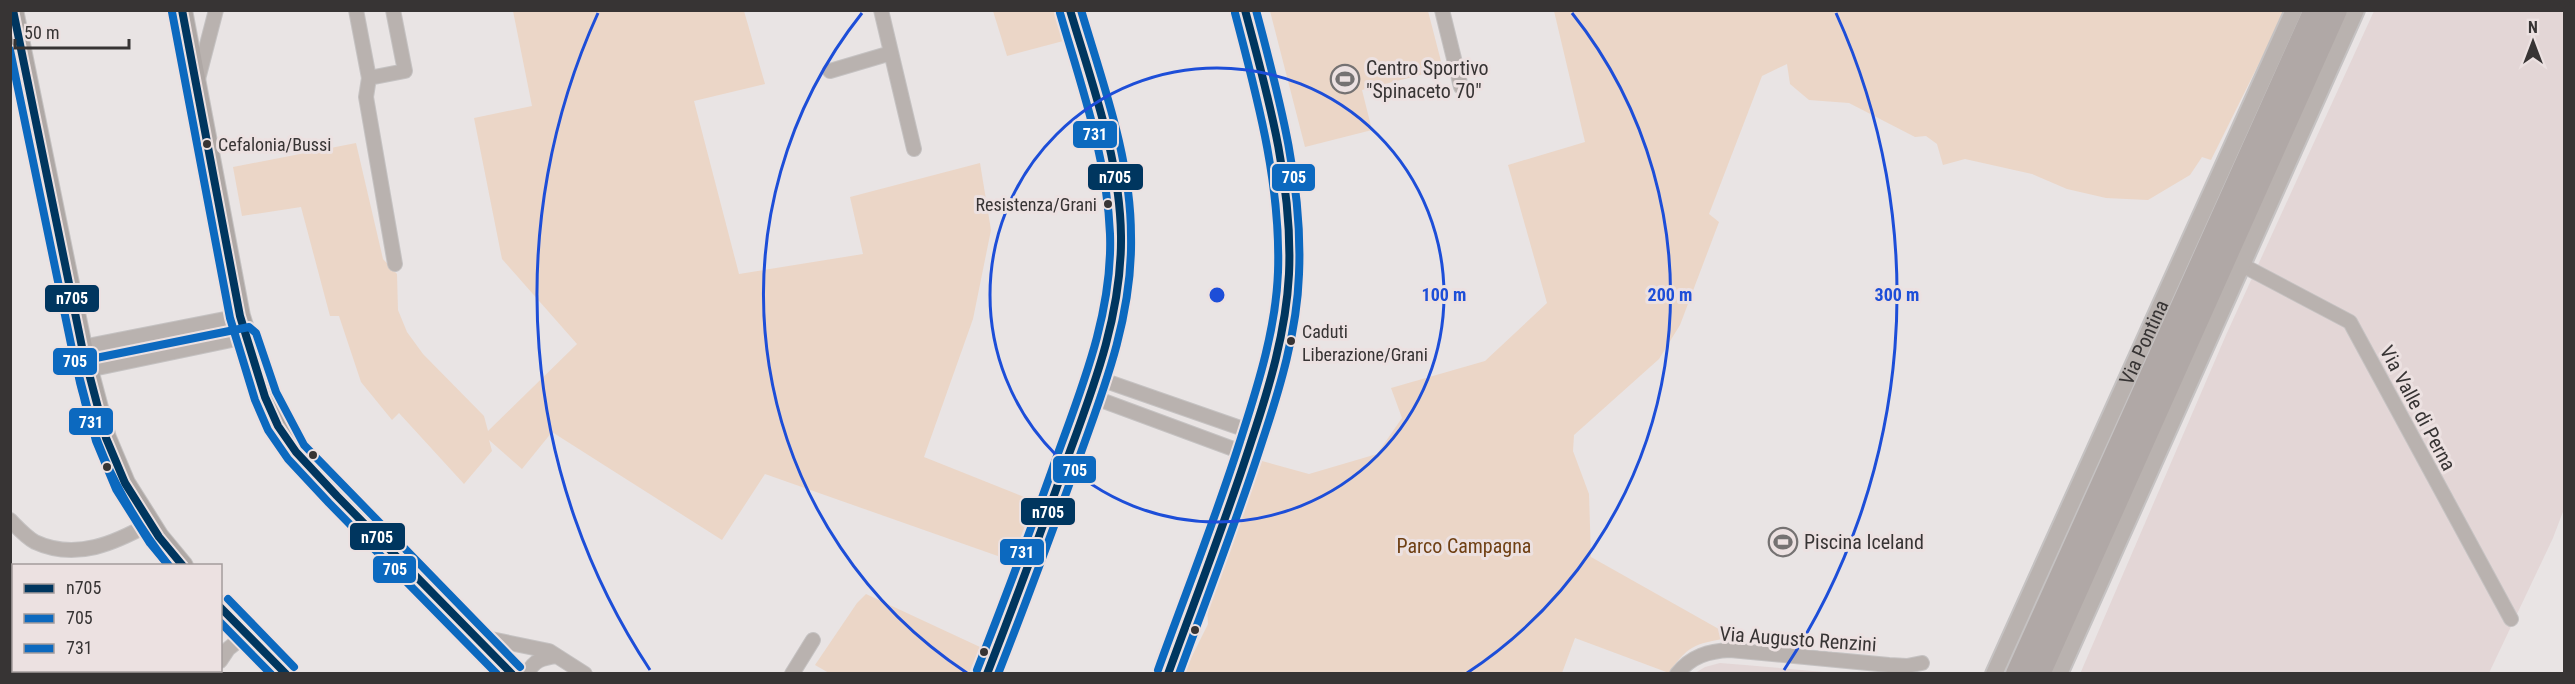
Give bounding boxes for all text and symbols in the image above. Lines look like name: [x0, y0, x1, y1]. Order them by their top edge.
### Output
scale bar: [15, 12, 129, 50]
north arrow: [2503, 12, 2563, 72]
text: N: [2528, 18, 2538, 37]
text: 50 m: [24, 22, 59, 43]
place label: Centro Sportivo "Spinaceto 70": [1366, 56, 1489, 103]
sports icon: Centro Sportivo "Spinaceto 70": [1329, 63, 1361, 95]
line badge: 731: [1072, 120, 1118, 149]
text: 731: [1083, 125, 1107, 144]
place label: Cefalonia/Bussi: [218, 134, 331, 155]
marker: Cefalonia/Bussi: [201, 138, 213, 150]
line badge: n705: [1087, 163, 1144, 191]
line badge: 705: [1271, 163, 1316, 192]
text: n705: [1099, 168, 1131, 187]
text: 705: [1282, 168, 1306, 187]
place label: Resistenza/Grani: [976, 194, 1097, 215]
marker: Resistenza/Grani: [1102, 198, 1114, 210]
line badge: n705: [44, 284, 100, 313]
text: 100 m: [1422, 284, 1466, 305]
text: 200 m: [1648, 284, 1692, 305]
text: 300 m: [1875, 284, 1919, 305]
centre of rings: [1207, 285, 1227, 305]
text: n705: [56, 289, 88, 308]
street label: Via Pontina: [2114, 296, 2173, 388]
place label: Caduti Liberazione/Grani: [1302, 321, 1428, 365]
marker: Caduti Liberazione/Grani: [1285, 335, 1297, 347]
street label: Via Valle di Perna: [2375, 341, 2461, 475]
line badge: 705: [52, 347, 98, 376]
text: 705: [63, 352, 87, 371]
line badge: 731: [68, 407, 114, 436]
text: 731: [79, 413, 103, 432]
unlabelled marker: [307, 449, 319, 461]
line badge: 705: [1052, 455, 1097, 484]
unlabelled marker: [101, 461, 113, 473]
text: 705: [1063, 461, 1087, 480]
line badge: n705: [1020, 497, 1076, 526]
text: n705: [1032, 503, 1064, 522]
line badge: n705: [349, 522, 406, 551]
sports icon: Piscina Iceland: [1767, 526, 1799, 558]
text: n705: [361, 528, 393, 547]
place label: Piscina Iceland: [1804, 530, 1924, 554]
park label: Parco Campagna: [1397, 534, 1531, 558]
line badge: 731: [999, 538, 1045, 566]
text: 731: [1010, 543, 1034, 562]
line badge: 705: [372, 555, 417, 584]
text: 705: [383, 560, 407, 579]
legend: [12, 564, 222, 672]
text: n705: [66, 577, 101, 598]
text: 705: [66, 607, 93, 628]
street label: Via Augusto Renzini: [1719, 622, 1877, 656]
unlabelled marker: [1189, 624, 1201, 636]
text: 731: [66, 637, 93, 658]
unlabelled marker: [978, 646, 990, 658]

